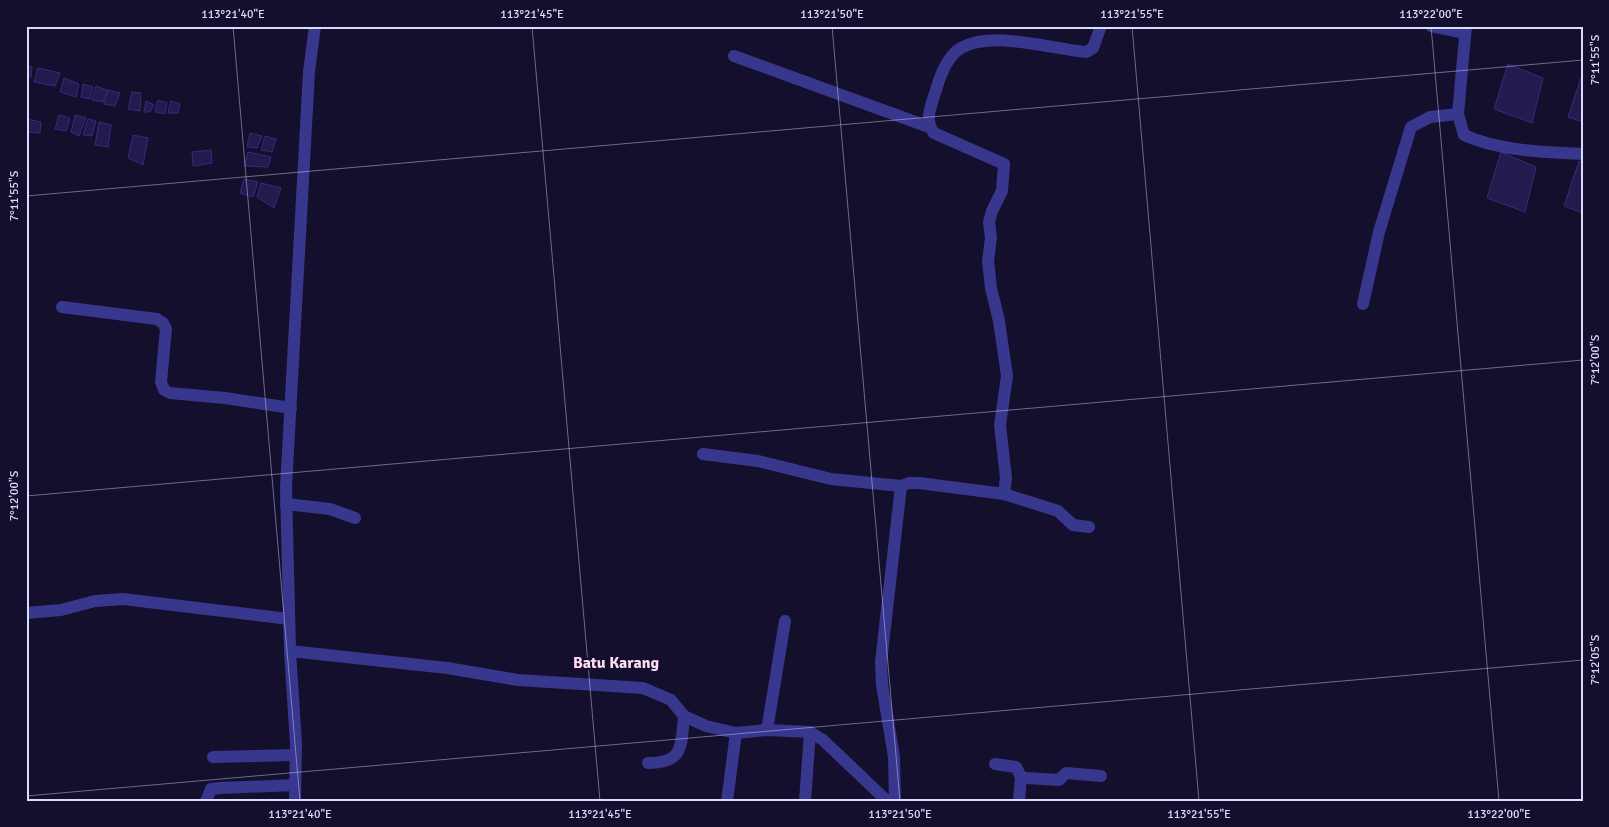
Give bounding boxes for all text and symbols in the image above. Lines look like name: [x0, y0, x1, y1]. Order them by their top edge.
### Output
text: 113°21'40"E: [201, 7, 265, 22]
text: 113°21'45"E: [500, 7, 564, 22]
text: 113°21'50"E: [800, 7, 864, 22]
text: 113°21'55"E: [1100, 7, 1164, 22]
text: 113°22'00"E: [1399, 7, 1463, 22]
text: 7°11'55"S: [1588, 34, 1603, 85]
text: 7°11'55"S: [7, 170, 22, 221]
text: 7°12'00"S: [1588, 334, 1603, 385]
text: 7°12'00"S: [7, 470, 22, 521]
text: 7°12'05"S: [1588, 634, 1603, 685]
district label: Batu Karang: [573, 653, 659, 673]
text: 113°21'40"E: [268, 807, 332, 822]
text: 113°21'45"E: [568, 807, 632, 822]
text: 113°21'50"E: [868, 807, 932, 822]
text: 113°21'55"E: [1167, 807, 1231, 822]
text: 113°22'00"E: [1467, 807, 1531, 822]

